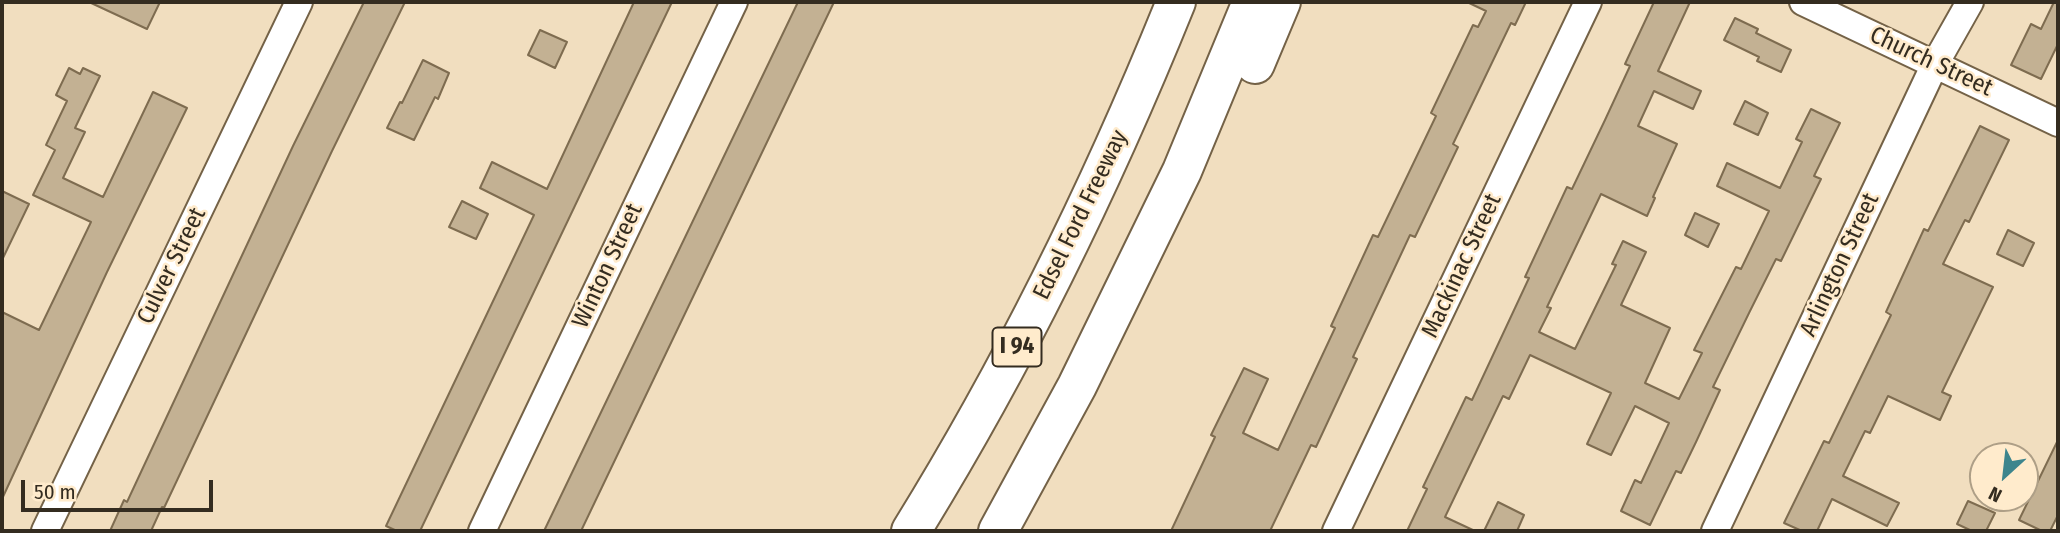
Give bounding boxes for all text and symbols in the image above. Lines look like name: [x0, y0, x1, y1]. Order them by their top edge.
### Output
street label: Church Street: [1865, 21, 1997, 103]
street label: Edsel Ford Freeway: [1028, 126, 1134, 304]
street label: Mackinac Street: [1416, 189, 1508, 343]
street label: Arlington Street: [1794, 189, 1886, 341]
street label: Winton Street: [567, 199, 649, 333]
street label: Culver Street: [131, 203, 213, 329]
road number: I 94: [992, 328, 1042, 366]
north arrow: [1969, 442, 2039, 512]
scale bar: [24, 466, 217, 510]
text: 50 m: [34, 479, 76, 505]
text: N: [1985, 482, 2005, 507]

